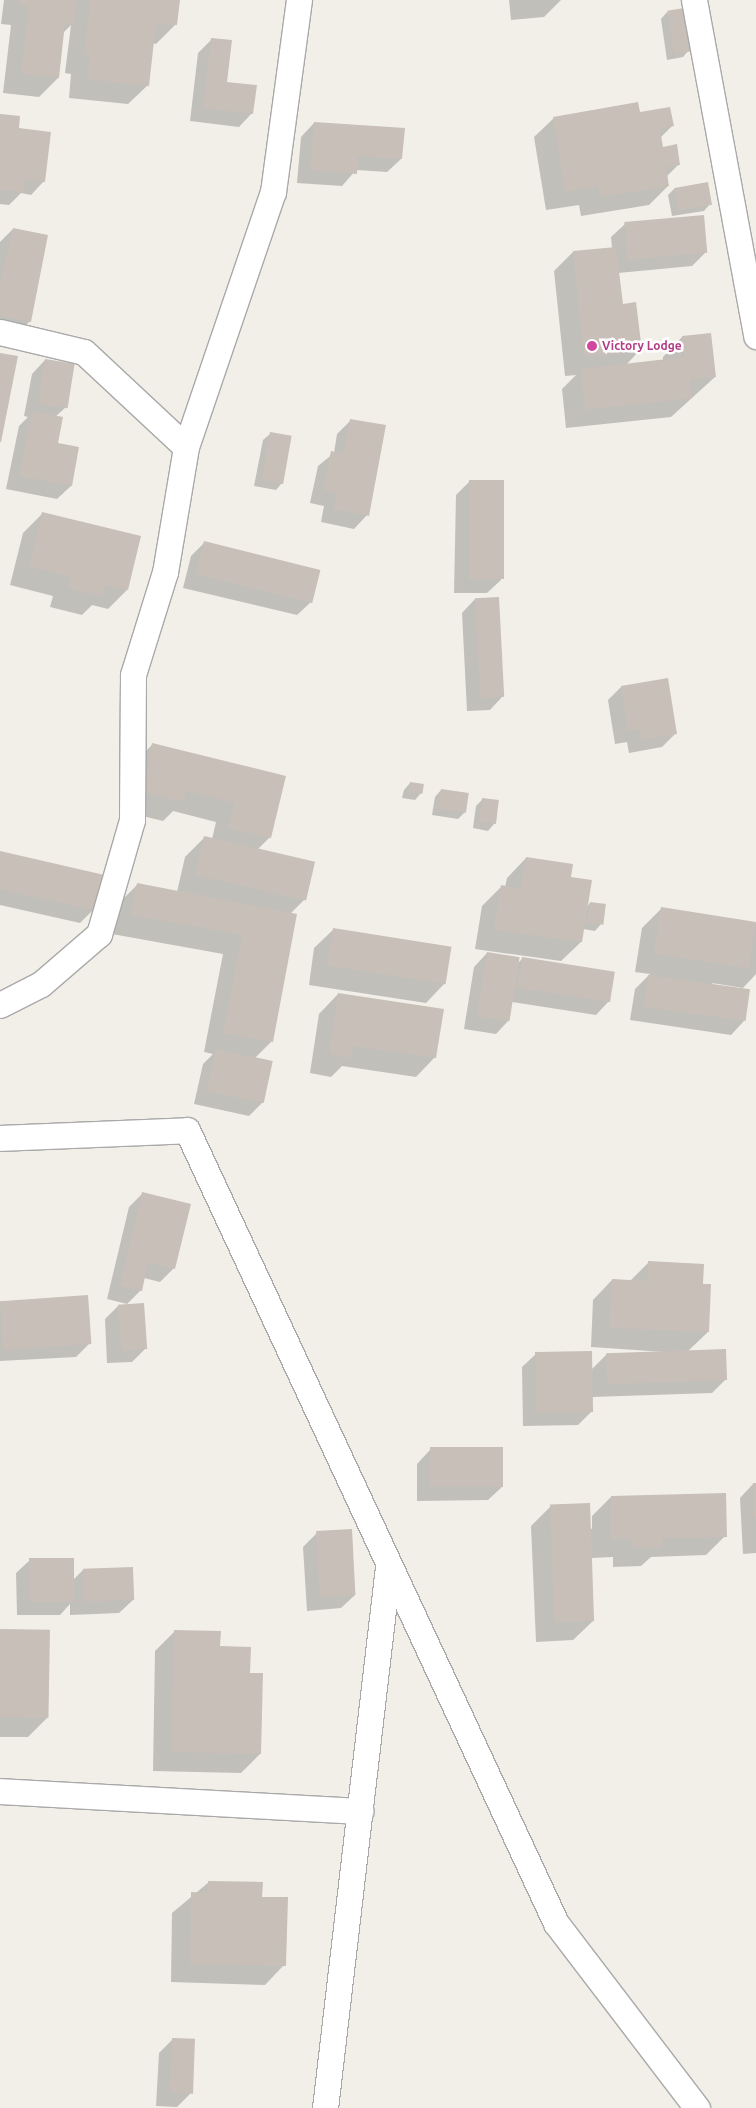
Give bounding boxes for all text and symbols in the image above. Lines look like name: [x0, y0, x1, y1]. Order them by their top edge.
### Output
place label: Victory Lodge: [602, 339, 682, 353]
marker: Victory Lodge: [586, 340, 598, 352]

